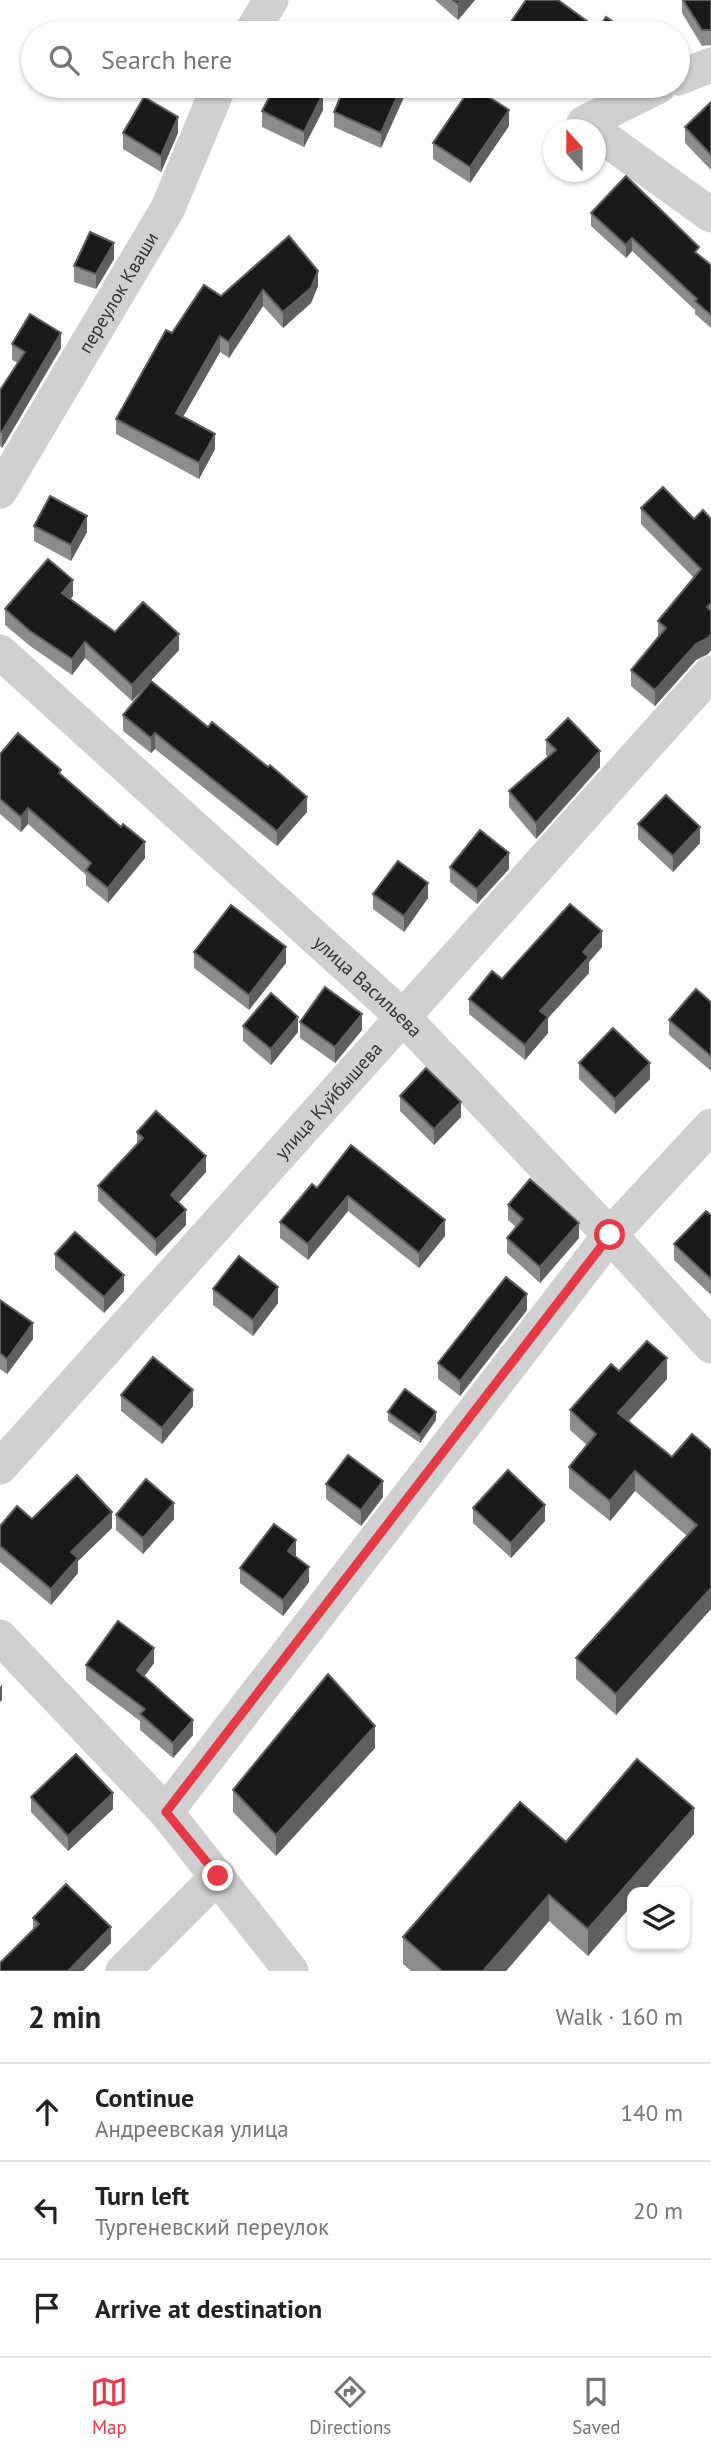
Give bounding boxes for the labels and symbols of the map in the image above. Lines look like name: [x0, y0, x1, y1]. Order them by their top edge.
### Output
north arrow: [543, 119, 606, 182]
street label: переулок Кваши: [73, 227, 163, 357]
street label: улица Васильева: [309, 930, 428, 1042]
street label: улица Куйбышева: [269, 1037, 387, 1164]
route start: [594, 1219, 625, 1250]
route end: [202, 1860, 233, 1891]

